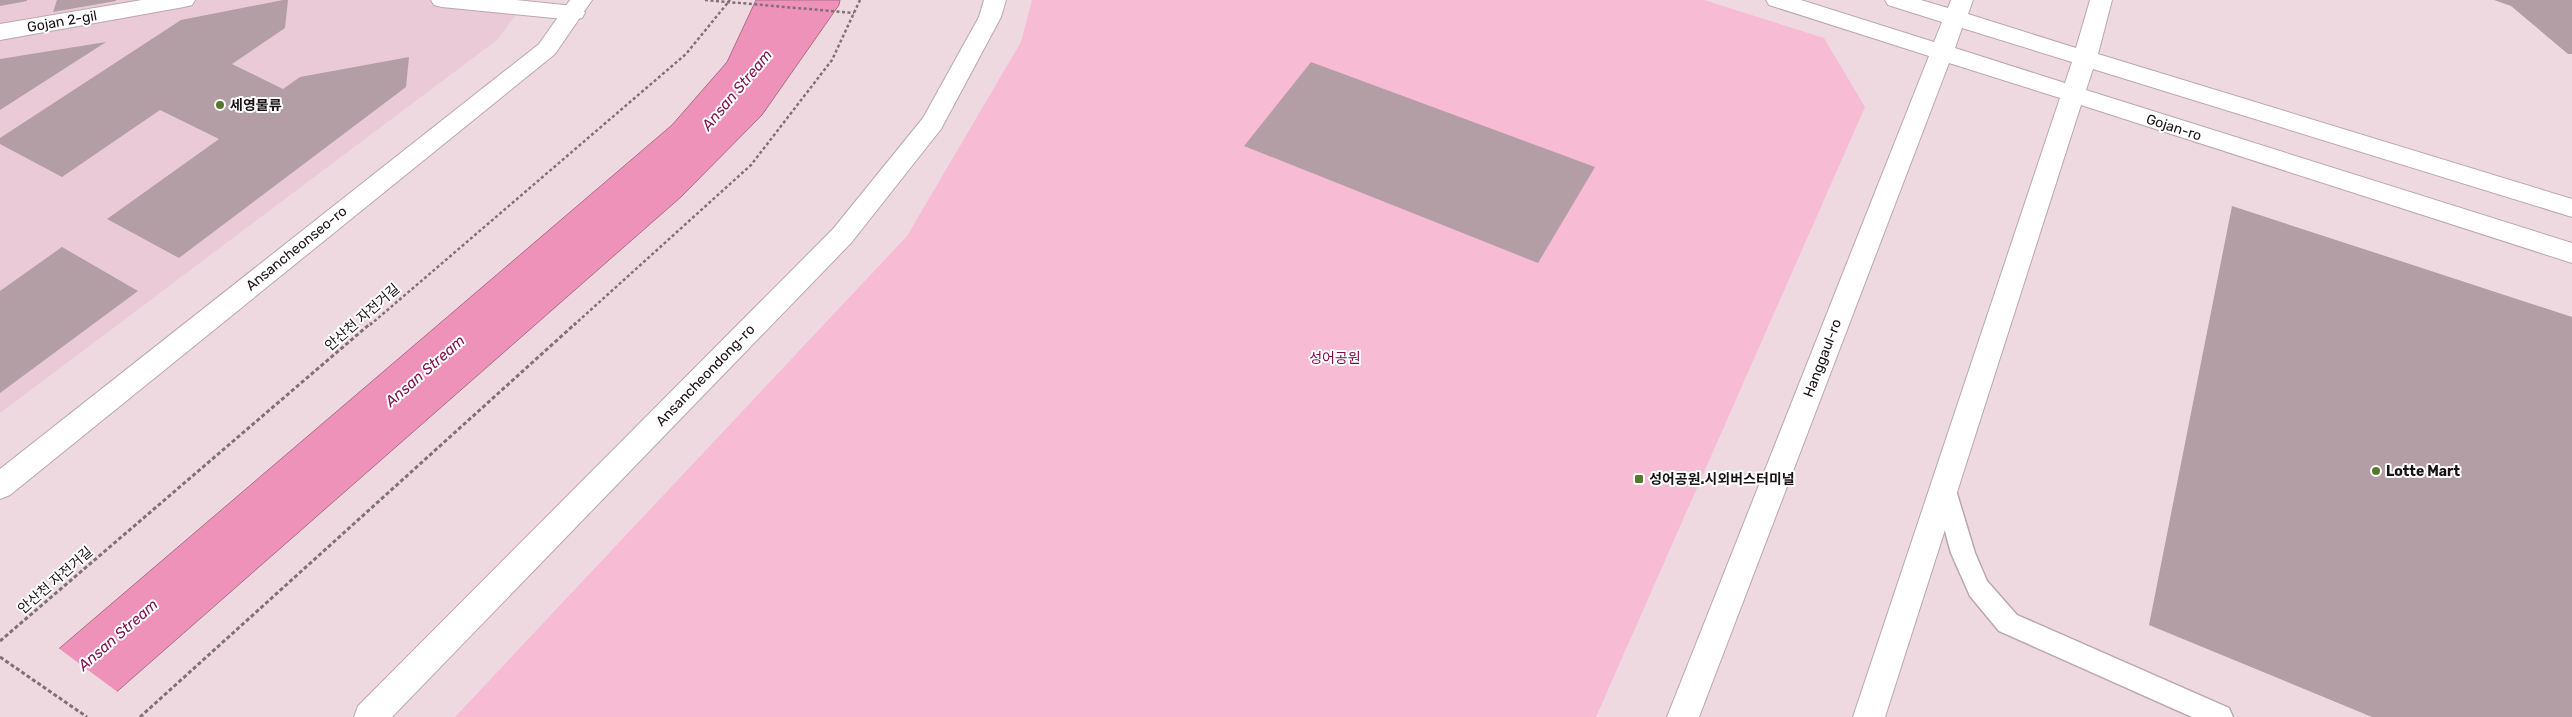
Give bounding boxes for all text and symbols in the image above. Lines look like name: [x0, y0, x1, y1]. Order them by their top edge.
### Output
street label: Gojan 2-gil: [26, 7, 98, 36]
water label: Ansan Stream: [697, 46, 776, 135]
place label: 세영물류: [230, 97, 282, 114]
marker: 세영물류: [214, 99, 226, 111]
street label: Gojan-ro: [2144, 111, 2204, 144]
street label: Ansancheonseo-ro: [242, 202, 350, 294]
street label: 안산천 자전거길: [321, 280, 403, 354]
street label: Hanggaul-ro: [1800, 317, 1845, 400]
street label: Ansancheondong-ro: [652, 321, 758, 430]
water label: Ansan Stream: [381, 332, 469, 411]
park label: 성어공원: [1309, 350, 1361, 367]
place label: Lotte Mart: [2386, 463, 2460, 480]
marker: Lotte Mart: [2370, 465, 2382, 477]
place label: 성어공원.시외버스터미널: [1649, 471, 1795, 488]
marker: 성어공원.시외버스터미널: [1633, 473, 1645, 485]
street label: 안산천 자전거길: [14, 543, 96, 617]
water label: Ansan Stream: [74, 596, 162, 675]

